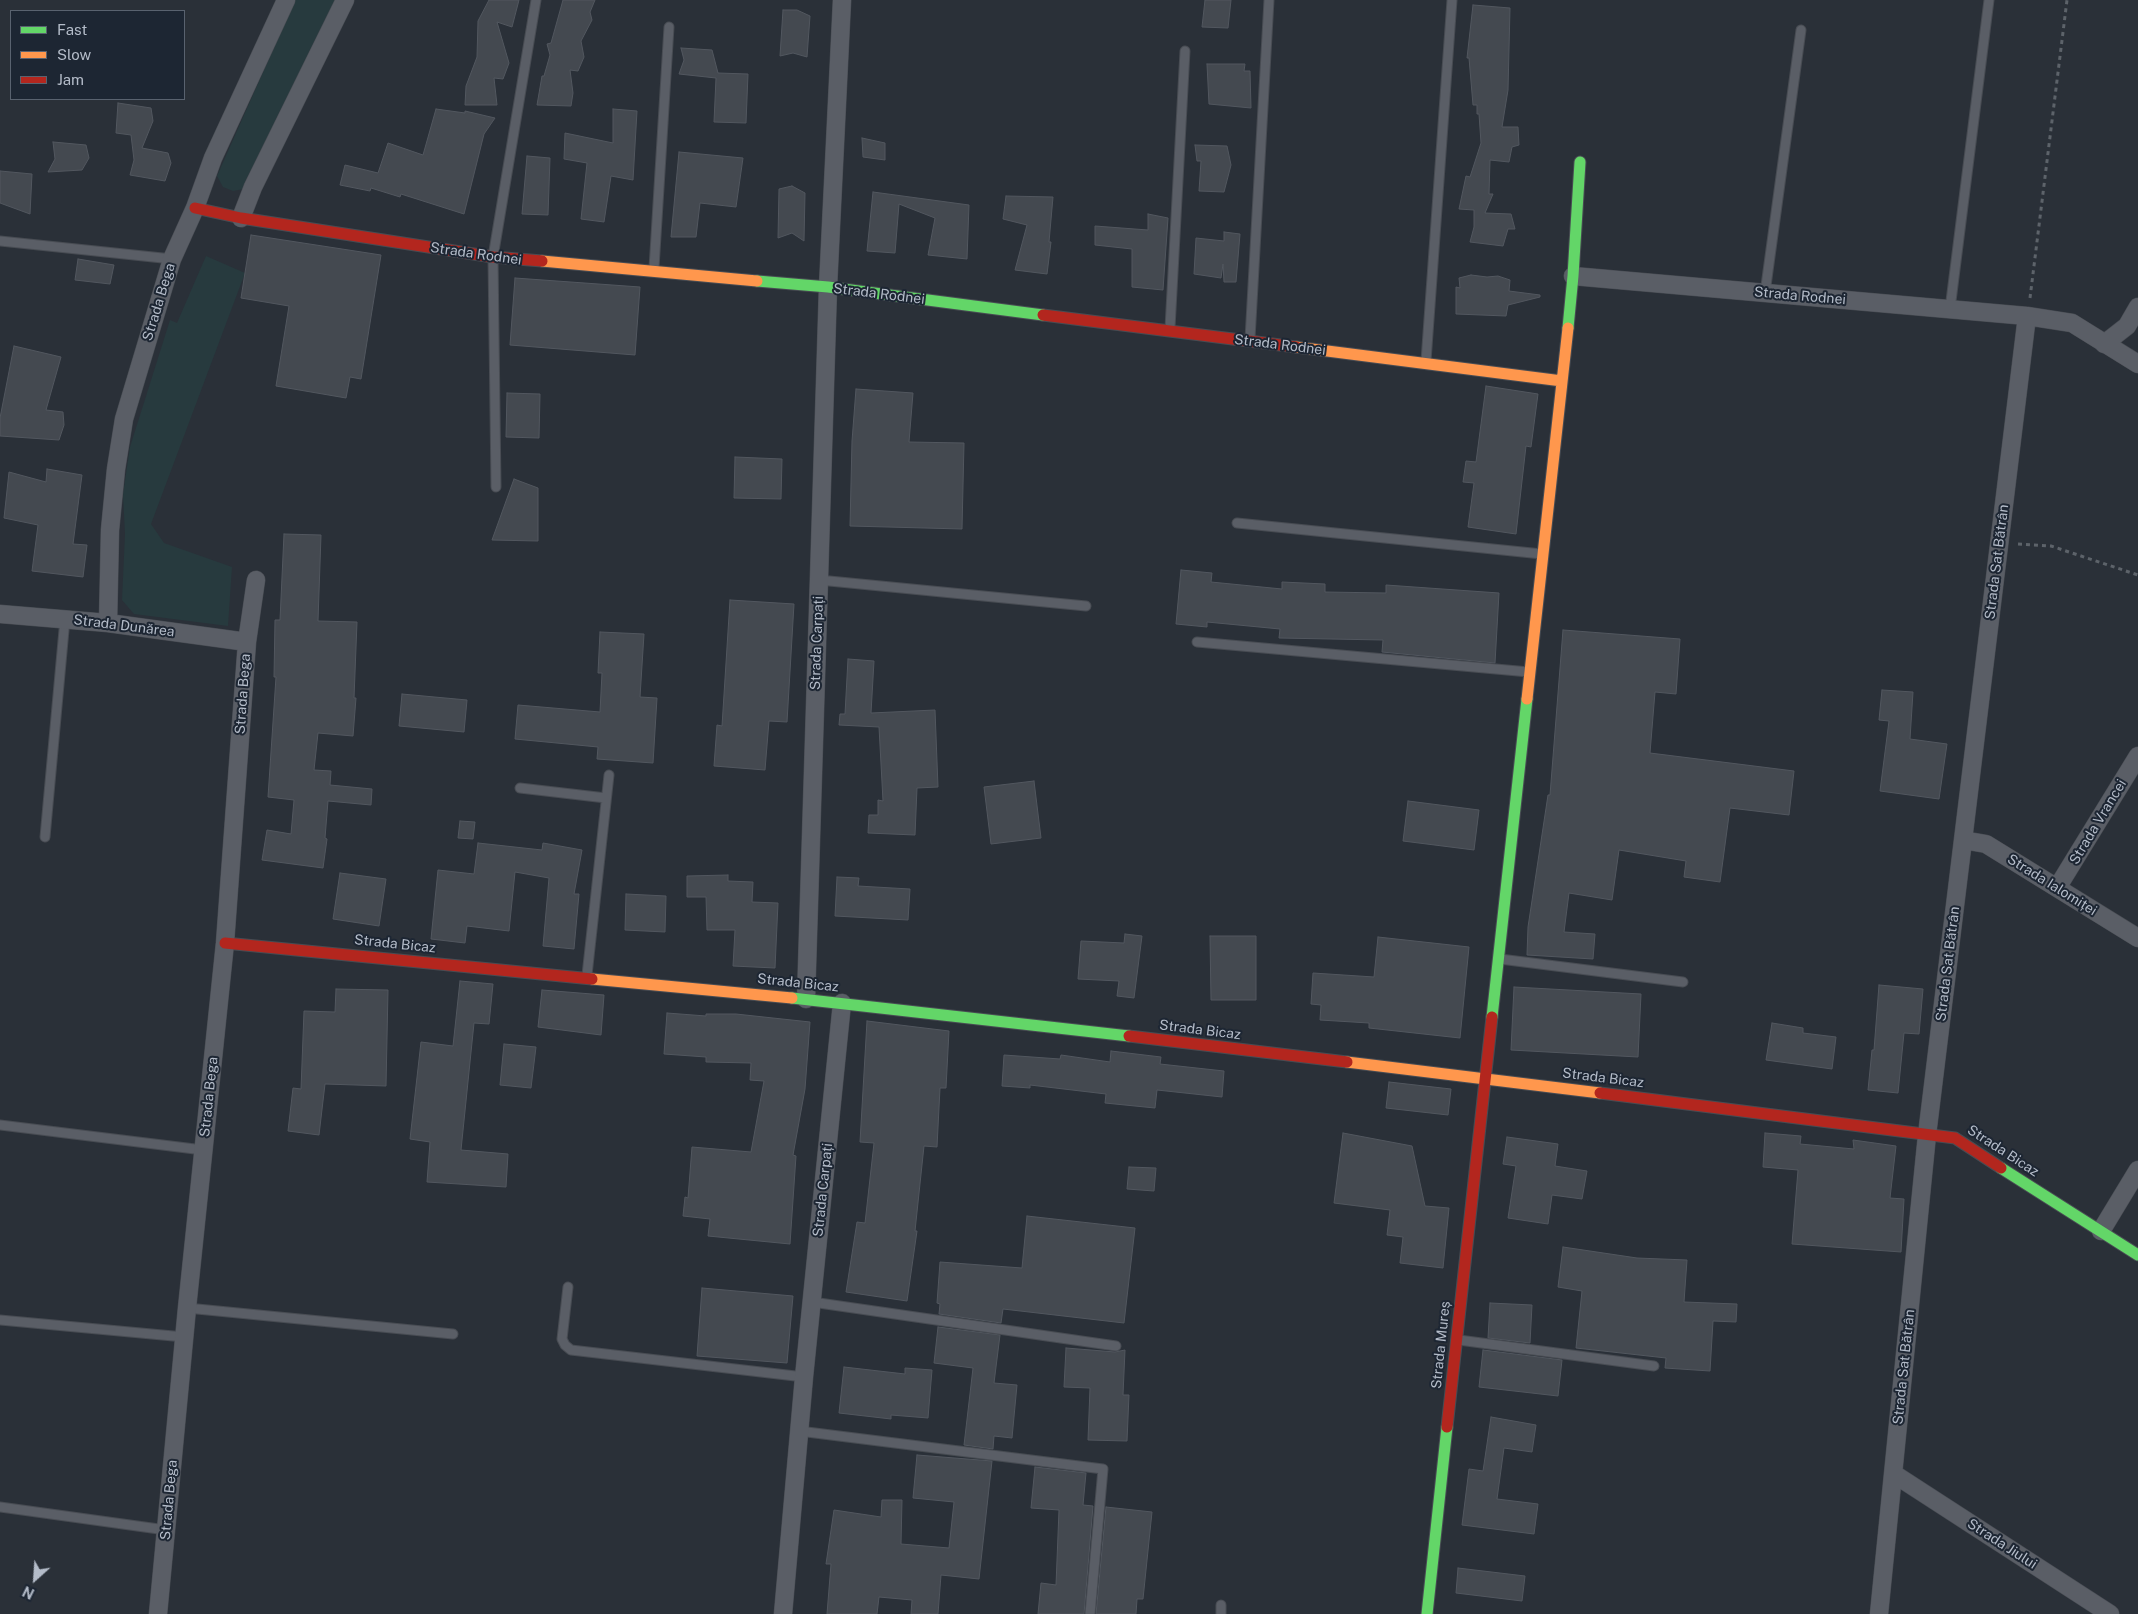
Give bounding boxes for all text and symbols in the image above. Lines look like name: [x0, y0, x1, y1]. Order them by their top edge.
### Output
legend: [10, 10, 185, 100]
text: Fast: [57, 21, 87, 38]
text: Slow: [57, 46, 91, 63]
text: Jam: [57, 71, 84, 88]
street label: Strada Rodnei: [429, 239, 523, 269]
street label: Strada Bega: [139, 261, 179, 343]
street label: Strada Rodnei: [832, 280, 926, 308]
street label: Strada Rodnei: [1753, 284, 1847, 308]
street label: Strada Rodnei: [1233, 331, 1327, 359]
street label: Strada Sat Bătrân: [1982, 503, 2012, 621]
street label: Strada Carpați: [807, 596, 827, 690]
street label: Strada Dunărea: [73, 611, 175, 641]
street label: Strada Bega: [232, 653, 254, 735]
street label: Strada Vrancei: [2066, 776, 2130, 868]
street label: Strada Ialomiței: [2004, 851, 2100, 919]
street label: Strada Sat Bătrân: [1933, 905, 1963, 1023]
street label: Strada Bicaz: [353, 931, 437, 957]
street label: Strada Bicaz: [756, 970, 840, 996]
street label: Strada Bicaz: [1158, 1017, 1242, 1043]
street label: Strada Bega: [196, 1056, 222, 1138]
street label: Strada Bicaz: [1561, 1065, 1645, 1091]
street label: Strada Bicaz: [1964, 1122, 2042, 1180]
street label: Strada Carpați: [810, 1142, 836, 1238]
street label: Strada Mureș: [1428, 1300, 1454, 1390]
street label: Strada Sat Bătrân: [1890, 1308, 1918, 1426]
street label: Strada Bega: [157, 1459, 181, 1541]
street label: Strada Jiului: [1964, 1515, 2040, 1573]
north arrow: [10, 1554, 60, 1604]
text: N: [20, 1583, 37, 1602]

